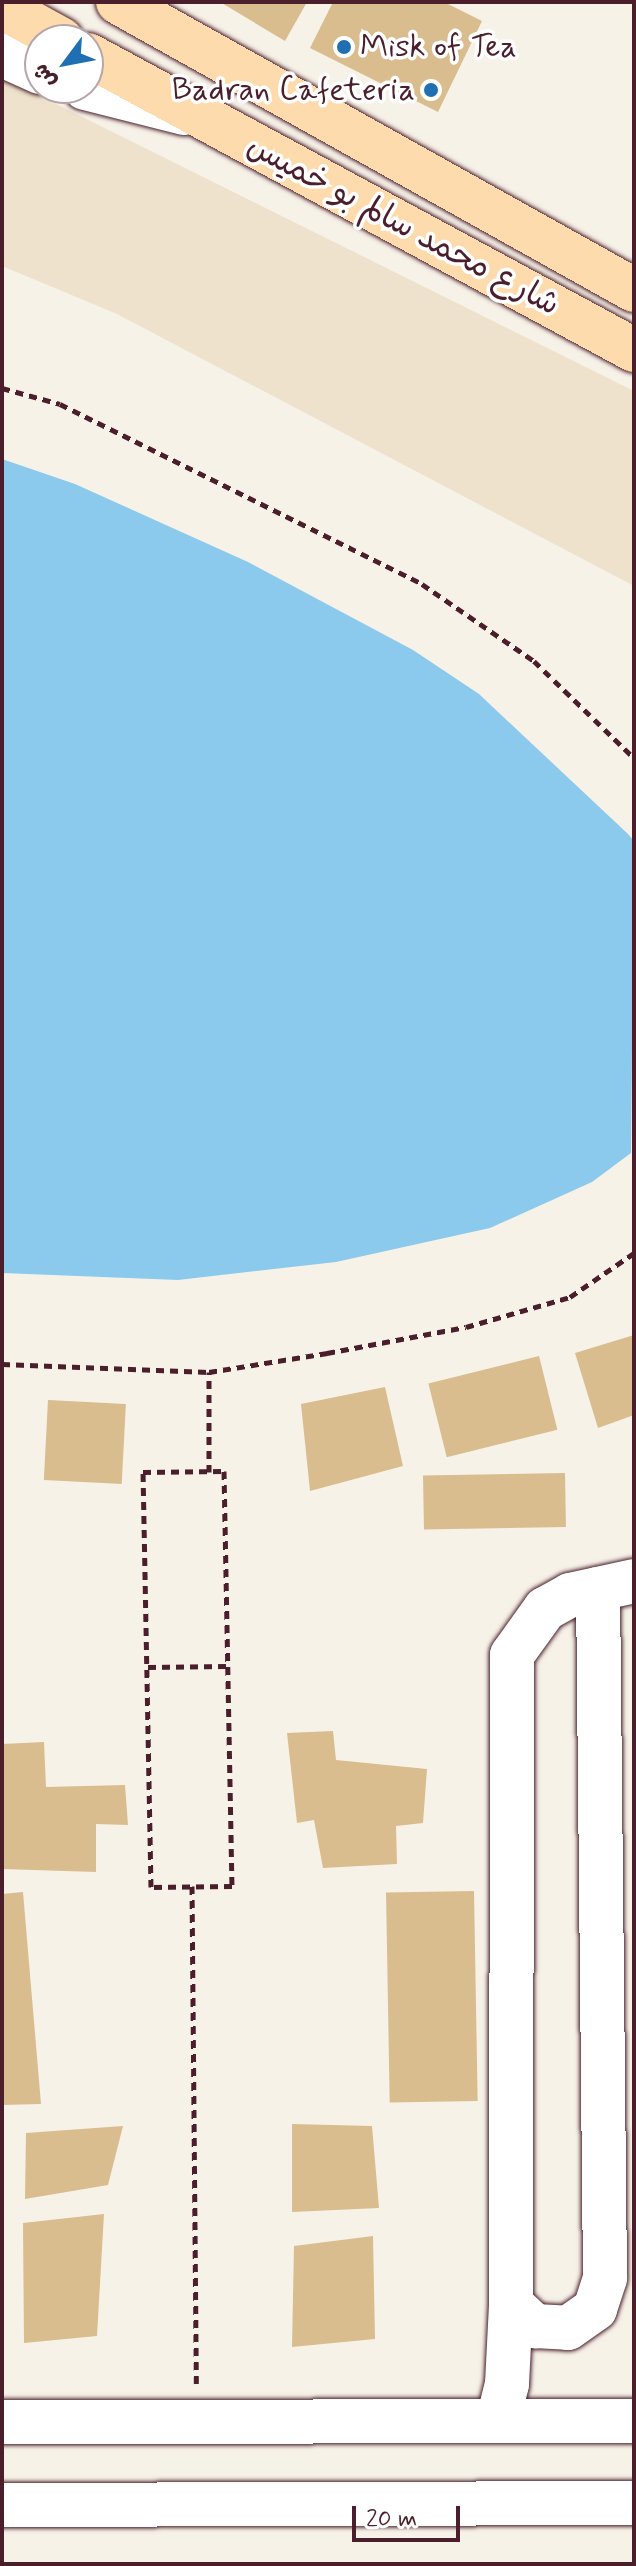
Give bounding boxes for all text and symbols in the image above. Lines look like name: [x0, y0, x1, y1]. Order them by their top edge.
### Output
north arrow: [24, 24, 104, 104]
place label: Misk of Tea: [360, 28, 514, 66]
marker: Misk of Tea: [335, 38, 353, 56]
text: ش: [27, 58, 64, 93]
place label: Badran Cafeteria: [175, 71, 415, 109]
marker: Badran Cafeteria: [422, 81, 440, 99]
street label: شارع محمد سالم بو خميس: [240, 127, 566, 325]
scale bar: [356, 2490, 464, 2540]
text: 20 m: [366, 2504, 417, 2535]

